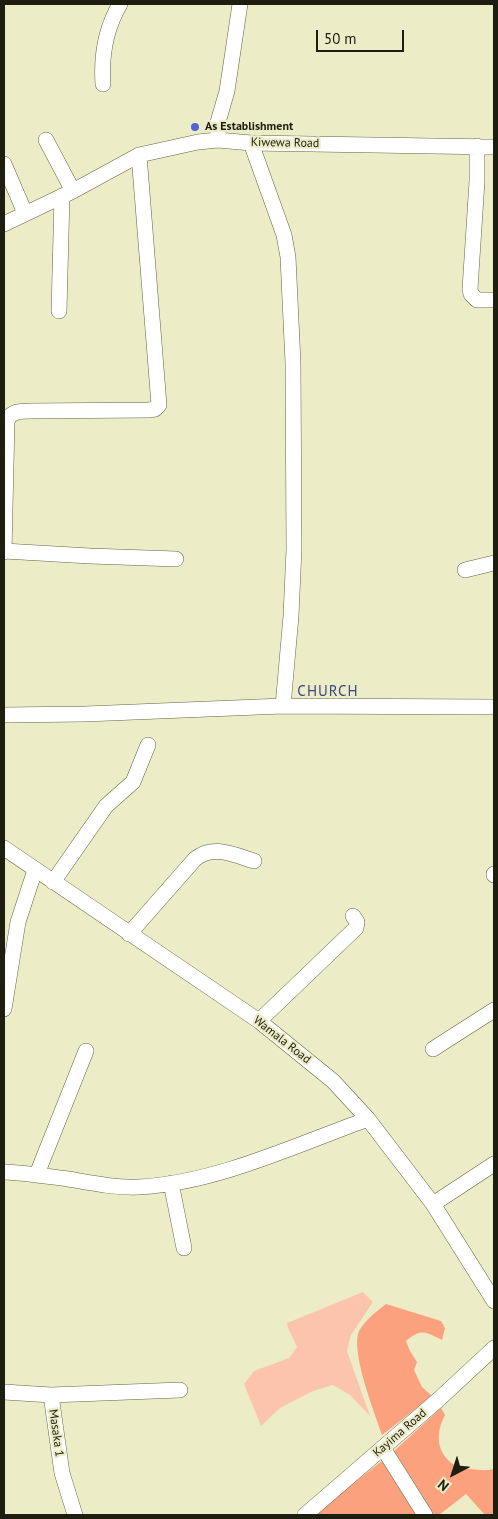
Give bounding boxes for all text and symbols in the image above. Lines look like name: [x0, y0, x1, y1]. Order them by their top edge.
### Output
scale bar: [318, 20, 406, 52]
text: 50 m: [324, 29, 357, 48]
place label: As Establishment: [205, 120, 293, 134]
marker: As Establishment: [189, 121, 201, 133]
street label: Kiwewa Road: [251, 135, 319, 151]
district label: CHURCH: [297, 683, 359, 701]
street label: Wamala Road: [250, 1013, 314, 1067]
street label: Kayima Road: [370, 1406, 430, 1460]
street label: Masaka 1: [46, 1408, 66, 1458]
north arrow: [428, 1449, 478, 1499]
text: N: [434, 1476, 453, 1495]

